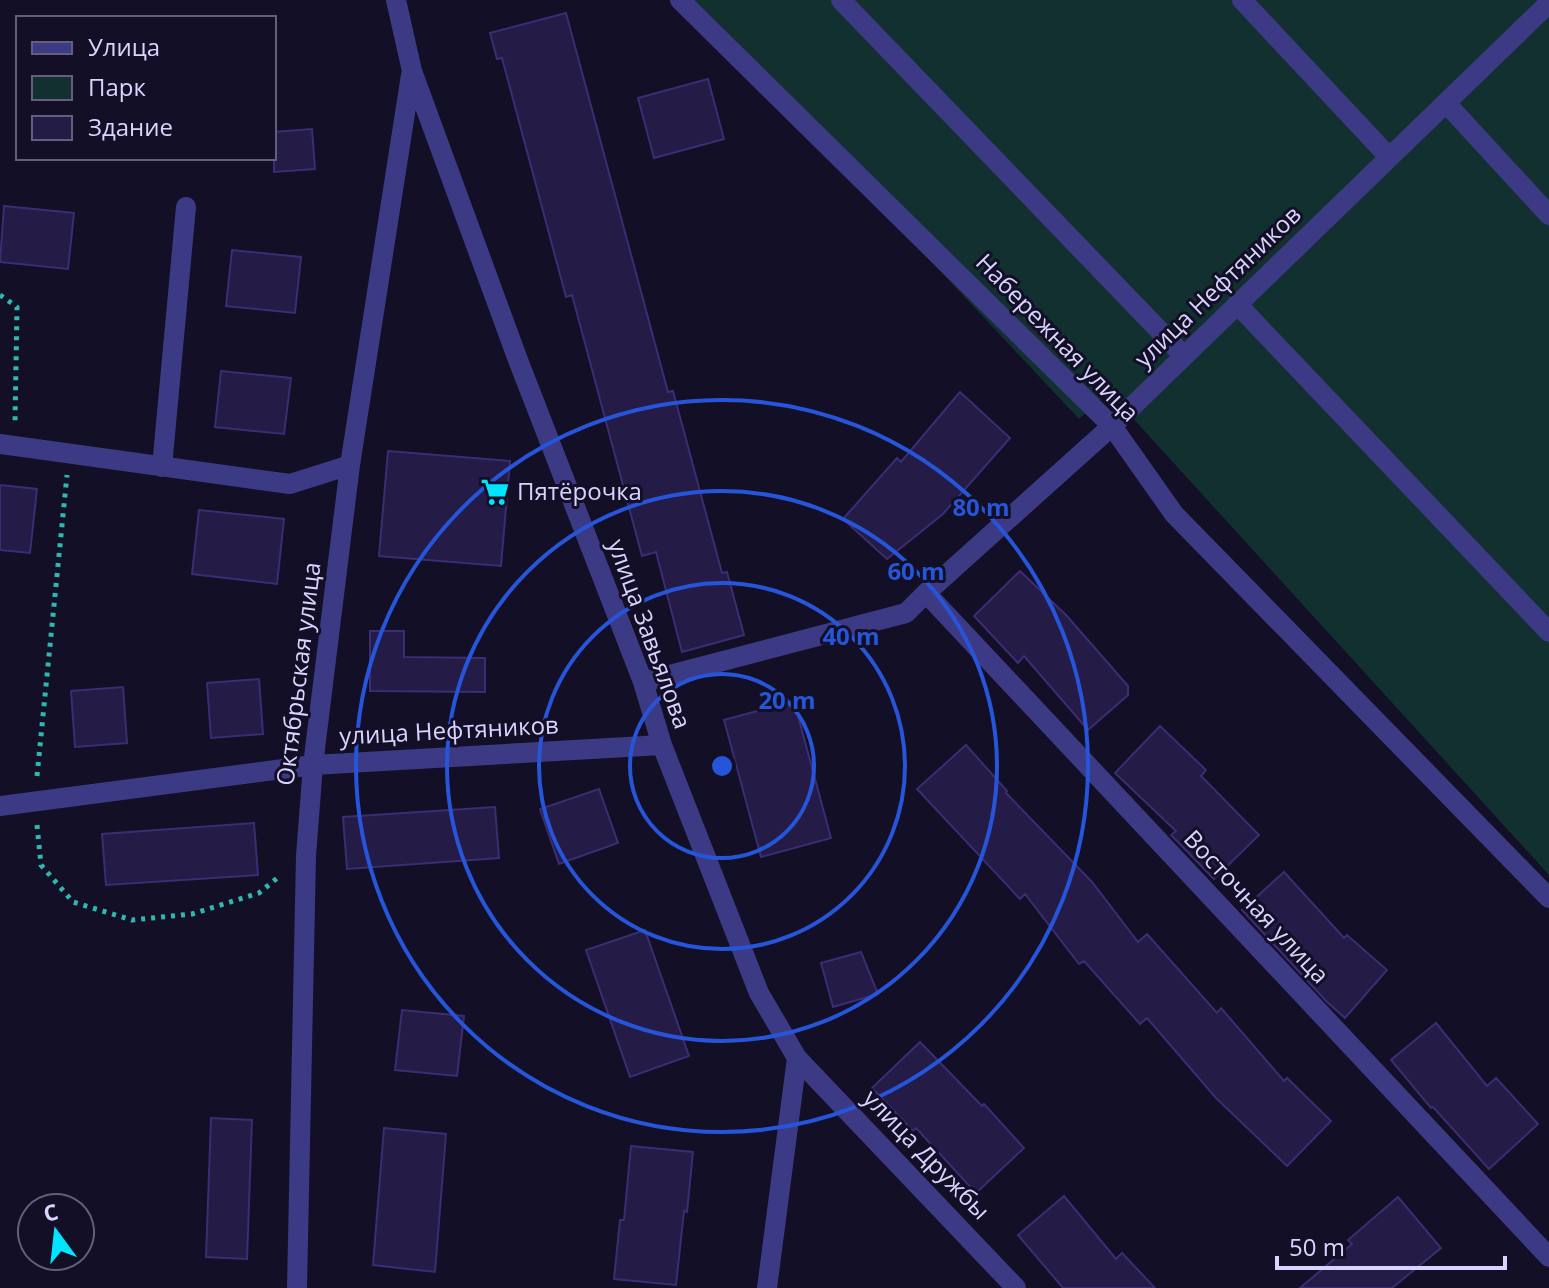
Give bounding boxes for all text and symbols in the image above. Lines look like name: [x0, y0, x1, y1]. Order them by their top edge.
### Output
legend: [16, 16, 276, 160]
text: Улица: [88, 30, 160, 63]
text: Парк: [88, 70, 146, 103]
text: Здание: [88, 110, 173, 143]
street label: улица Нефтяников: [1127, 198, 1307, 374]
street label: Набережная улица: [969, 246, 1147, 428]
place label: Пятёрочка: [517, 474, 642, 507]
supermarket icon: Пятёрочка: [480, 477, 510, 507]
text: 80 m: [952, 490, 1010, 523]
street label: улица Завьялова: [601, 534, 700, 733]
text: 60 m: [887, 554, 945, 587]
street label: Октябрьская улица: [267, 560, 328, 787]
text: 40 m: [822, 619, 880, 652]
text: 20 m: [758, 683, 816, 716]
street label: улица Нефтяников: [338, 707, 559, 752]
centre of rings: [708, 752, 736, 780]
street label: Восточная улица: [1177, 822, 1337, 990]
street label: улица Дружбы: [856, 1082, 998, 1226]
north arrow: [16, 1192, 96, 1272]
text: С: [40, 1195, 61, 1228]
scale bar: [1277, 1220, 1505, 1270]
text: 50 m: [1289, 1230, 1345, 1263]

